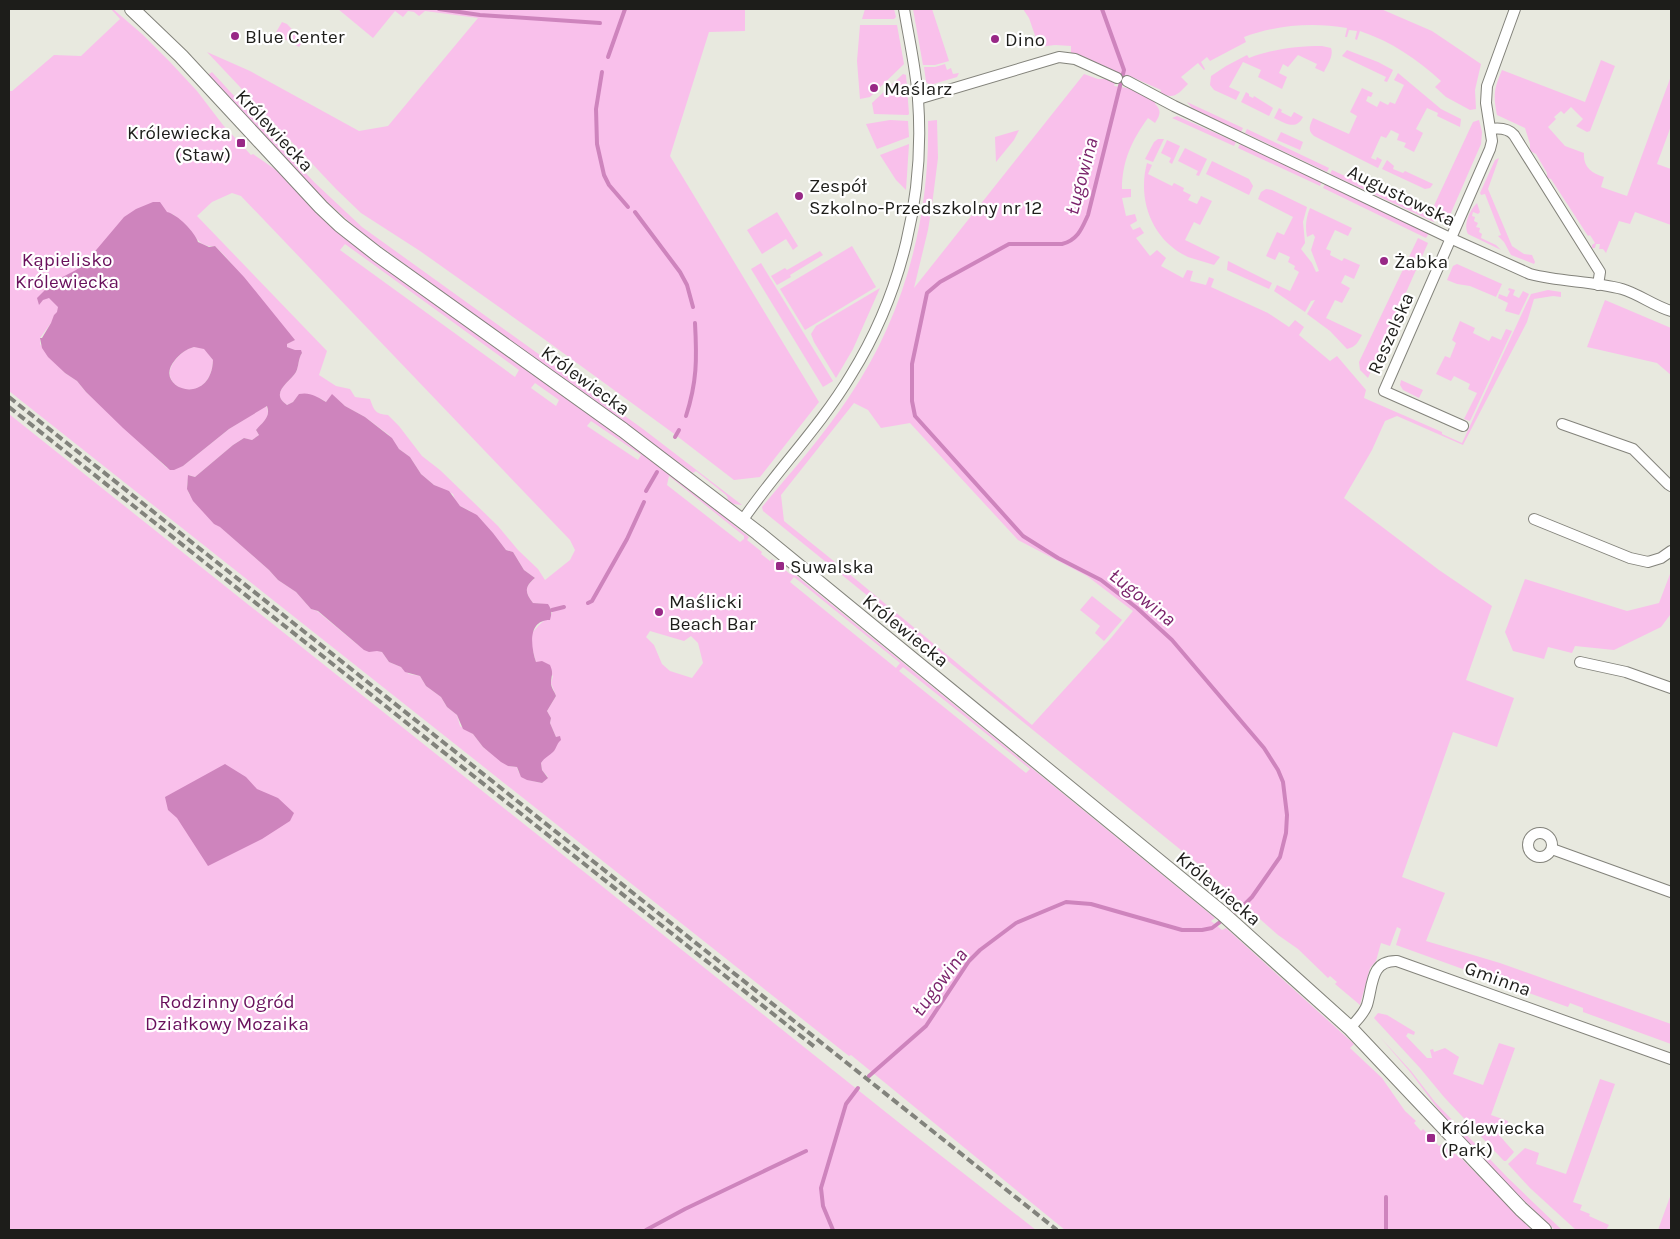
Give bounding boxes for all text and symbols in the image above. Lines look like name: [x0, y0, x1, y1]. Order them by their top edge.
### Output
place label: Blue Center: [245, 26, 345, 48]
place label: Dino: [1005, 29, 1045, 51]
marker: Blue Center: [229, 30, 241, 42]
marker: Dino: [989, 33, 1001, 45]
place label: Maślarz: [884, 78, 952, 100]
marker: Maślarz: [868, 82, 880, 94]
street label: Królewiecka: [231, 85, 318, 176]
place label: Królewiecka (Staw): [127, 122, 231, 166]
water label: Ługowina: [1060, 135, 1103, 217]
marker: Królewiecka (Staw): [235, 137, 247, 149]
street label: Augustowska: [1344, 160, 1459, 231]
place label: Zespół Szkolno-Przedszkolny nr 12: [809, 175, 1042, 219]
marker: Zespół Szkolno-Przedszkolny nr 12: [793, 190, 805, 202]
park label: Kąpielisko Królewiecka: [15, 249, 119, 293]
place label: Żabka: [1394, 251, 1448, 273]
marker: Żabka: [1378, 255, 1390, 267]
street label: Reszelska: [1363, 289, 1419, 377]
street label: Królewiecka: [537, 341, 634, 420]
place label: Suwalska: [790, 556, 874, 578]
marker: Suwalska: [774, 560, 786, 572]
water label: Ługowina: [1105, 564, 1180, 631]
street label: Królewiecka: [858, 589, 953, 672]
place label: Maślicki Beach Bar: [669, 591, 756, 635]
marker: Maślicki Beach Bar: [653, 606, 665, 618]
street label: Królewiecka: [1171, 847, 1265, 931]
water label: Ługowina: [907, 944, 972, 1021]
street label: Gminna: [1461, 957, 1534, 1001]
park label: Rodzinny Ogród Działkowy Mozaika: [145, 991, 309, 1035]
place label: Królewiecka (Park): [1441, 1117, 1545, 1161]
marker: Królewiecka (Park): [1425, 1132, 1437, 1144]

